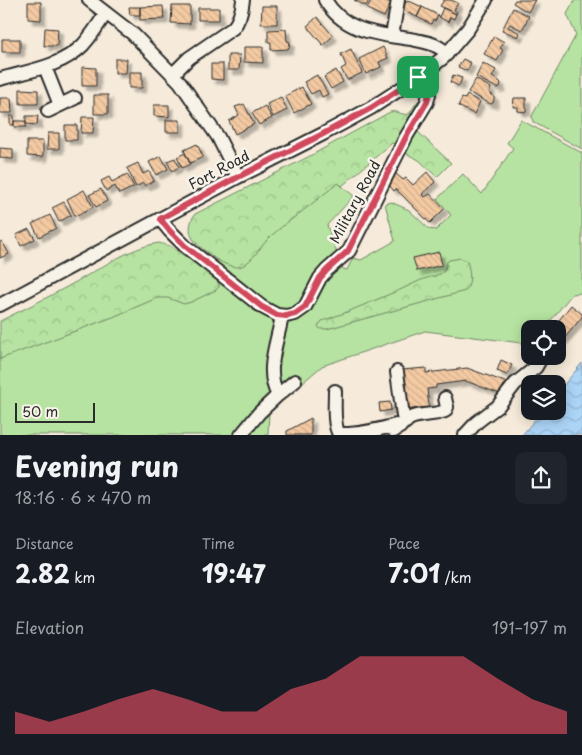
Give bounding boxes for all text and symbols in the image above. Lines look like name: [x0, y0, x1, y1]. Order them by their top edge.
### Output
pin: [397, 56, 439, 98]
icon: arrive: [404, 63, 432, 91]
street label: Fort Road: [184, 145, 253, 194]
street label: Military Road: [324, 156, 385, 247]
map controls: [521, 320, 566, 420]
button: locate: [521, 320, 566, 365]
button: layers: [521, 375, 566, 420]
scale bar: [15, 400, 95, 423]
text: 50 m: [22, 401, 58, 422]
text: Evening run: [15, 444, 179, 487]
button: share: [515, 452, 567, 504]
text: 18:16 · 6 × 470 m: [15, 485, 151, 509]
text: Distance: [15, 533, 74, 554]
text: Time: [202, 533, 235, 554]
text: Pace: [388, 533, 420, 554]
text: 2.82: [15, 554, 70, 592]
text: 19:47: [202, 554, 266, 592]
text: 7:01: [388, 554, 440, 592]
text: km: [70, 567, 95, 588]
text: /km: [440, 567, 472, 588]
text: Elevation: [15, 615, 84, 639]
text: 191–197 m: [492, 615, 567, 639]

